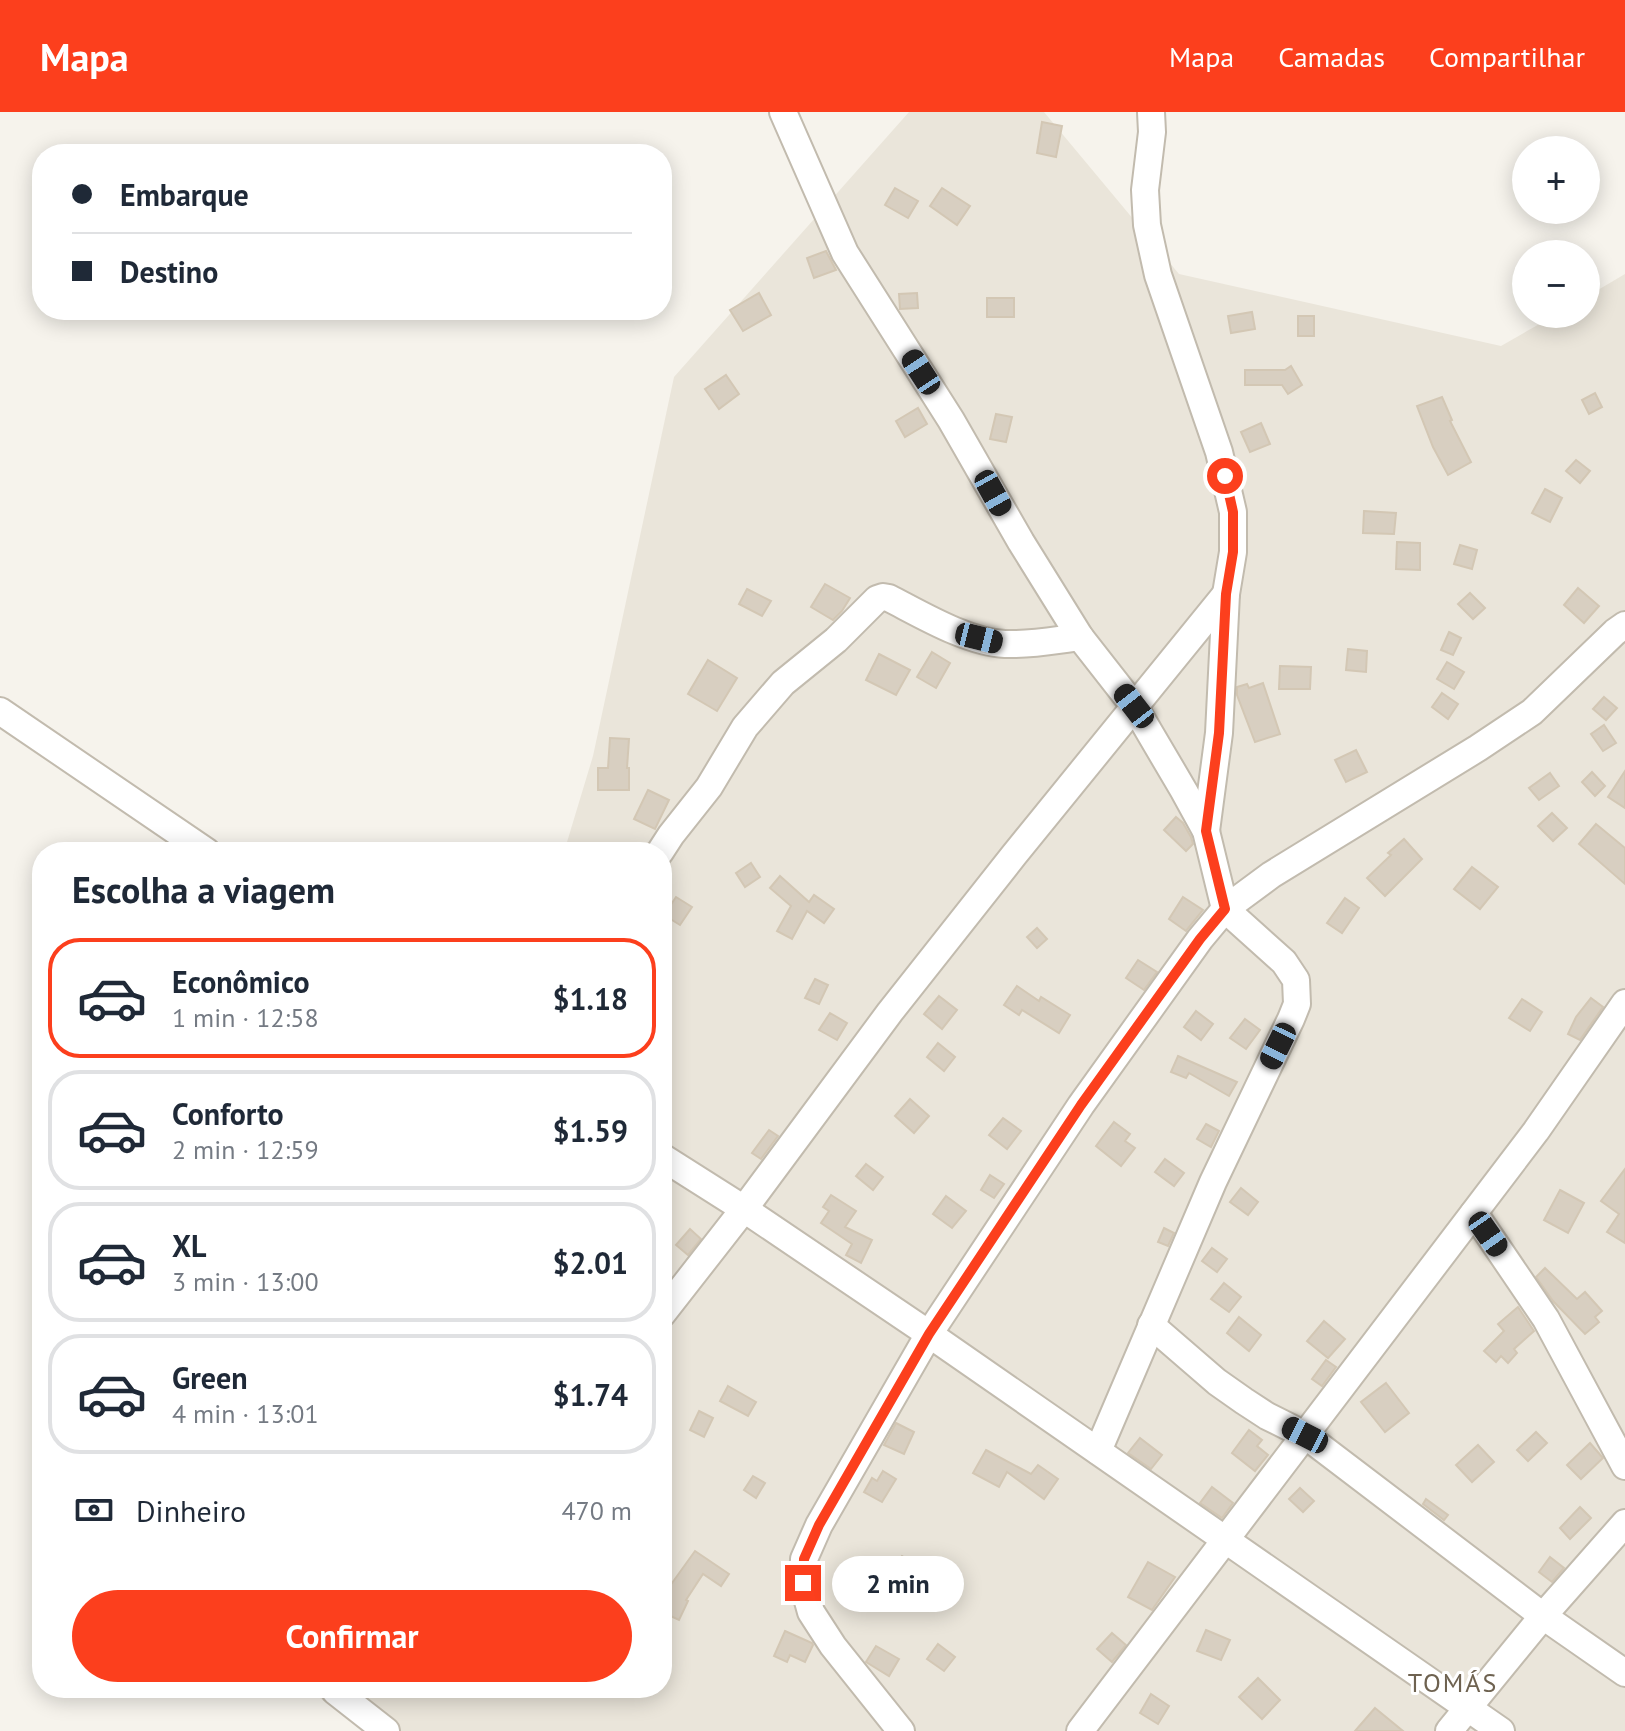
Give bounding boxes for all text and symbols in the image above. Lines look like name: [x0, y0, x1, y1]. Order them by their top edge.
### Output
text: Mapa: [40, 32, 129, 81]
text: Mapa: [1169, 38, 1234, 75]
text: Camadas: [1278, 38, 1385, 75]
text: Compartilhar: [1429, 38, 1585, 75]
map controls: [1512, 136, 1600, 328]
button: +: [1512, 136, 1600, 224]
text: Embarque: [120, 175, 249, 214]
button: −: [1512, 240, 1600, 328]
text: Destino: [120, 252, 218, 291]
car: [898, 345, 944, 399]
route start: [1207, 458, 1243, 494]
car: [971, 466, 1015, 520]
car: [953, 621, 1005, 655]
car: [1110, 680, 1158, 732]
text: Escolha a viagem: [72, 866, 335, 913]
icon: car: [76, 962, 148, 1034]
text: Econômico: [172, 962, 310, 1001]
text: $1.18: [553, 979, 628, 1018]
text: 1 min · 12:58: [172, 1001, 319, 1034]
car: [1257, 1019, 1299, 1073]
icon: car: [76, 1094, 148, 1166]
text: Conforto: [172, 1094, 284, 1133]
text: $1.59: [553, 1111, 628, 1150]
text: 2 min · 12:59: [172, 1133, 319, 1166]
car: [1464, 1207, 1512, 1261]
icon: car: [76, 1226, 148, 1298]
text: XL: [172, 1226, 206, 1265]
text: $2.01: [553, 1243, 628, 1282]
text: 3 min · 13:00: [172, 1265, 319, 1298]
icon: car: [76, 1358, 148, 1430]
text: Green: [172, 1358, 247, 1397]
text: $1.74: [553, 1375, 628, 1414]
text: 4 min · 13:01: [172, 1397, 319, 1430]
car: [1278, 1413, 1332, 1457]
icon: cash: [72, 1488, 116, 1532]
text: Dinheiro: [136, 1491, 246, 1530]
text: 470 m: [561, 1494, 632, 1527]
callout: 2 min: [831, 1555, 963, 1611]
route end: [785, 1565, 821, 1601]
text: 2 min: [866, 1567, 930, 1600]
button: Confirmar: [72, 1590, 632, 1682]
district label: TOMÁS: [1408, 1666, 1498, 1699]

